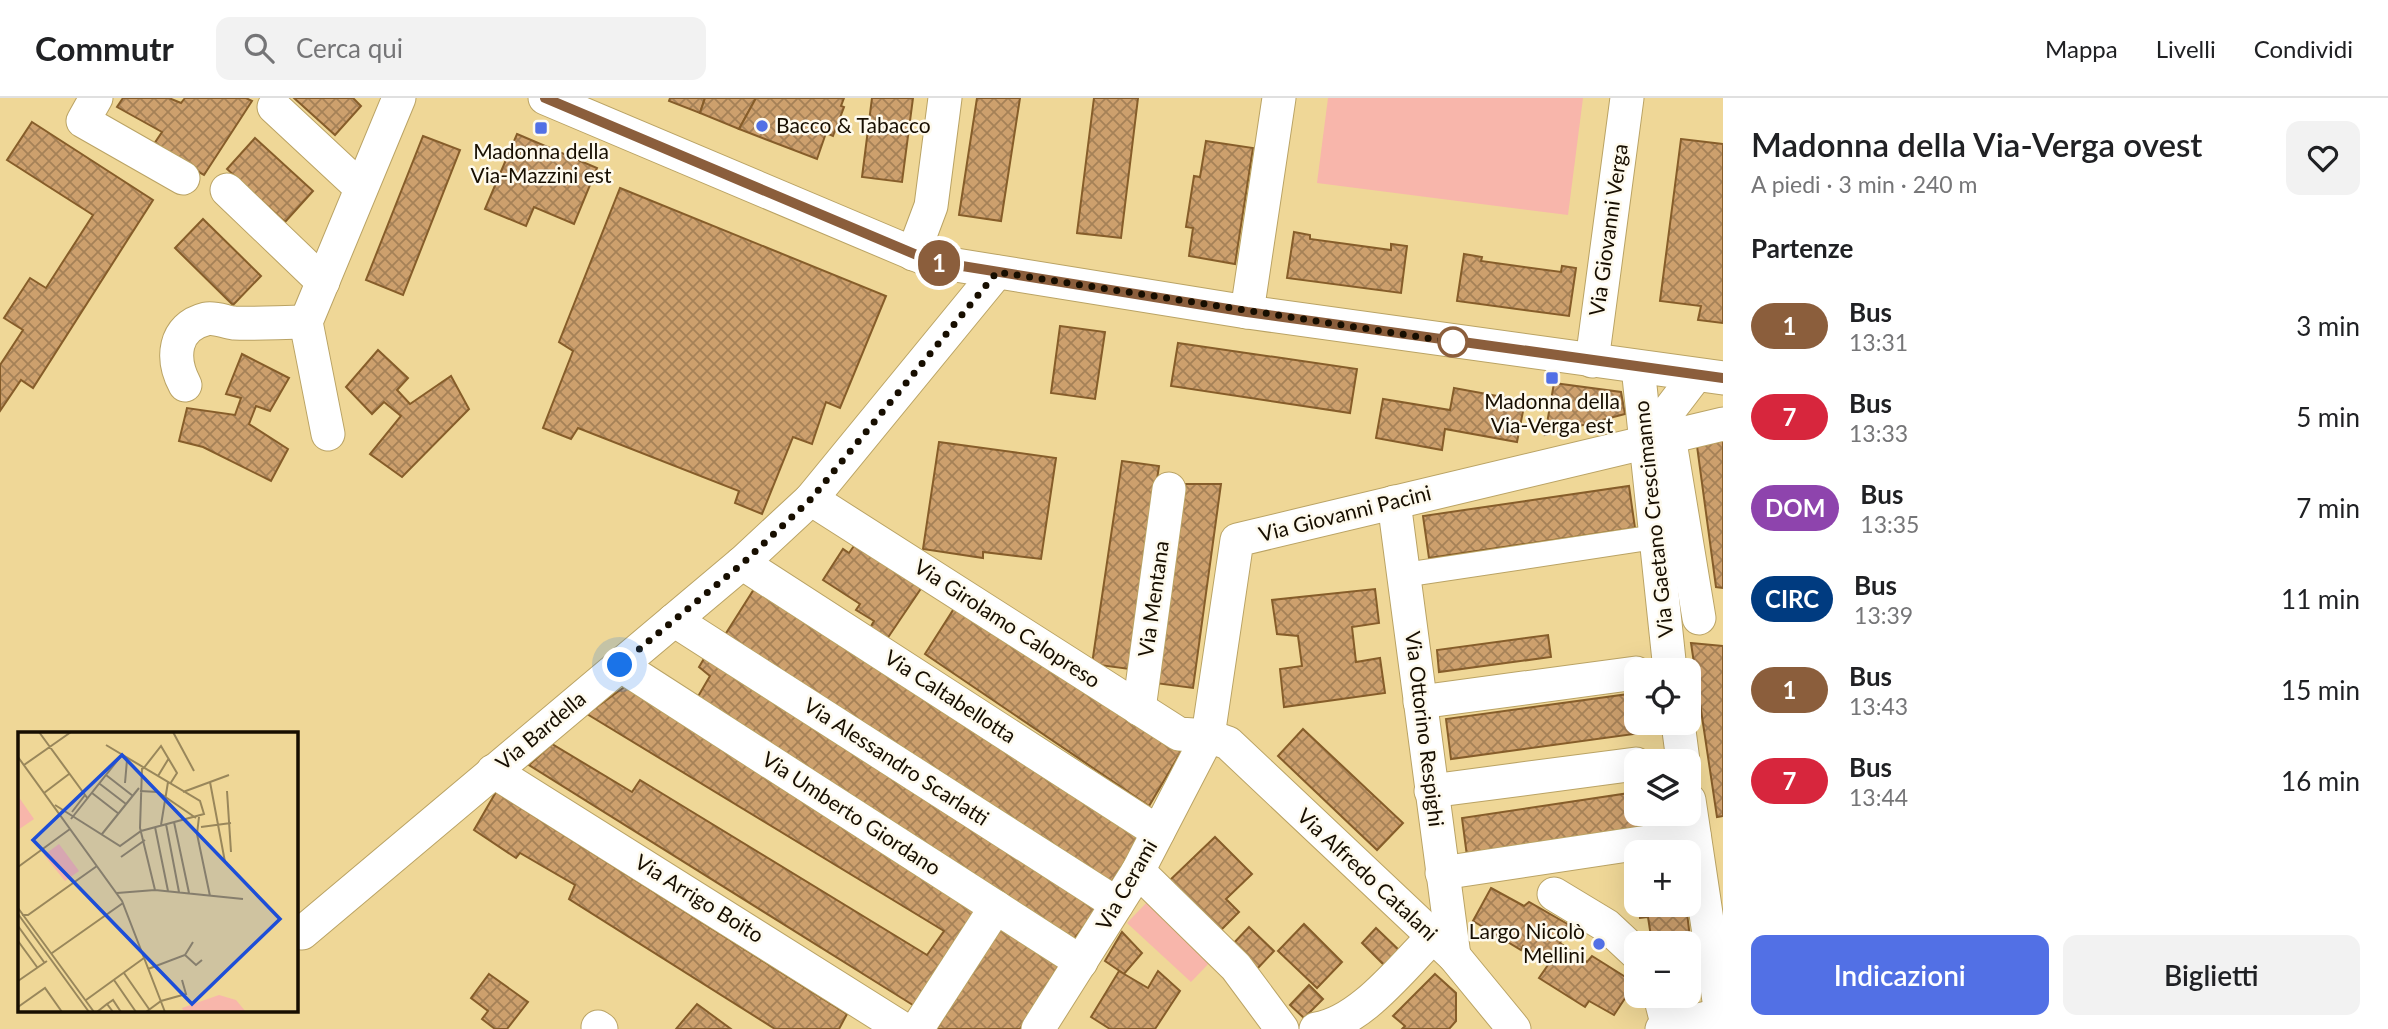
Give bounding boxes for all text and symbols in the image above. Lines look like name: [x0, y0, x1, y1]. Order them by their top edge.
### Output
search box: [216, 17, 706, 80]
text: Commutr: [35, 28, 174, 68]
icon: search: [240, 29, 278, 67]
text: Cerca qui: [296, 32, 403, 64]
text: Mappa: [2045, 34, 2118, 63]
text: Livelli: [2156, 34, 2216, 63]
text: Condividi: [2254, 34, 2353, 63]
place label: Bacco & Tabacco: [776, 112, 931, 137]
marker: Bacco & Tabacco: [754, 118, 770, 134]
marker: Madonna della Via-Mazzini est: [533, 120, 549, 136]
button: heart: [2286, 121, 2360, 195]
text: Madonna della Via-Verga ovest: [1751, 124, 2202, 164]
place label: Madonna della Via-Mazzini est: [471, 138, 612, 187]
street label: Via Giovanni Verga: [1583, 142, 1632, 317]
text: A piedi · 3 min · 240 m: [1751, 170, 1977, 198]
text: Partenze: [1751, 232, 1853, 264]
line badge: 1: [916, 240, 962, 286]
text: 1: [932, 248, 946, 277]
text: Bus: [1849, 296, 1892, 328]
text: 3 min: [2296, 310, 2360, 342]
text: 1: [1783, 311, 1796, 340]
unlabelled marker: [1438, 327, 1468, 357]
text: 13:31: [1849, 328, 1908, 356]
marker: Madonna della Via-Verga est: [1544, 370, 1560, 386]
text: Bus: [1849, 387, 1892, 419]
place label: Madonna della Via-Verga est: [1484, 388, 1620, 437]
street label: Via Gaetano Crescimanno: [1628, 399, 1677, 639]
text: 5 min: [2296, 401, 2360, 433]
text: 7: [1783, 402, 1796, 431]
text: 13:33: [1849, 419, 1908, 447]
text: Bus: [1860, 478, 1903, 510]
street label: Via Giovanni Pacini: [1256, 479, 1433, 546]
text: 7 min: [2296, 492, 2360, 524]
text: DOM: [1765, 493, 1825, 522]
text: 13:35: [1860, 510, 1919, 538]
street label: Via Mentana: [1132, 539, 1173, 658]
street label: Via Girolamo Calopreso: [910, 553, 1106, 692]
text: Bus: [1854, 569, 1897, 601]
text: 11 min: [2281, 583, 2360, 615]
text: CIRC: [1765, 584, 1819, 613]
text: 13:39: [1854, 601, 1913, 629]
street label: Via Ottorino Respighi: [1401, 630, 1450, 828]
street label: Via Caltabellotta: [880, 644, 1021, 748]
your location: [602, 647, 637, 682]
map controls: [1624, 658, 1701, 1008]
button: locate: [1624, 658, 1701, 735]
text: Bus: [1849, 660, 1892, 692]
text: 15 min: [2281, 674, 2360, 706]
text: 1: [1783, 675, 1796, 704]
street label: Via Bardella: [490, 685, 590, 775]
street label: Via Alessandro Scarlatti: [800, 692, 994, 830]
text: 13:43: [1849, 692, 1908, 720]
inset map: [18, 732, 298, 1012]
street label: Via Umberto Giordano: [758, 746, 946, 880]
button: layers: [1624, 749, 1701, 826]
text: Bus: [1849, 751, 1892, 783]
text: 16 min: [2281, 765, 2360, 797]
text: 7: [1783, 766, 1796, 795]
text: 13:44: [1849, 783, 1908, 811]
street label: Via Alfredo Catalani: [1293, 802, 1443, 945]
street label: Via Cerami: [1090, 835, 1162, 934]
button: +: [1624, 840, 1701, 917]
street label: Via Arrigo Boito: [631, 848, 769, 947]
place label: Largo Nicolò Mellini: [1469, 918, 1585, 967]
button: −: [1624, 931, 1701, 1008]
button: Indicazioni: [1751, 935, 2049, 1015]
button: Biglietti: [2063, 935, 2360, 1015]
marker: Largo Nicolò Mellini: [1591, 936, 1607, 952]

